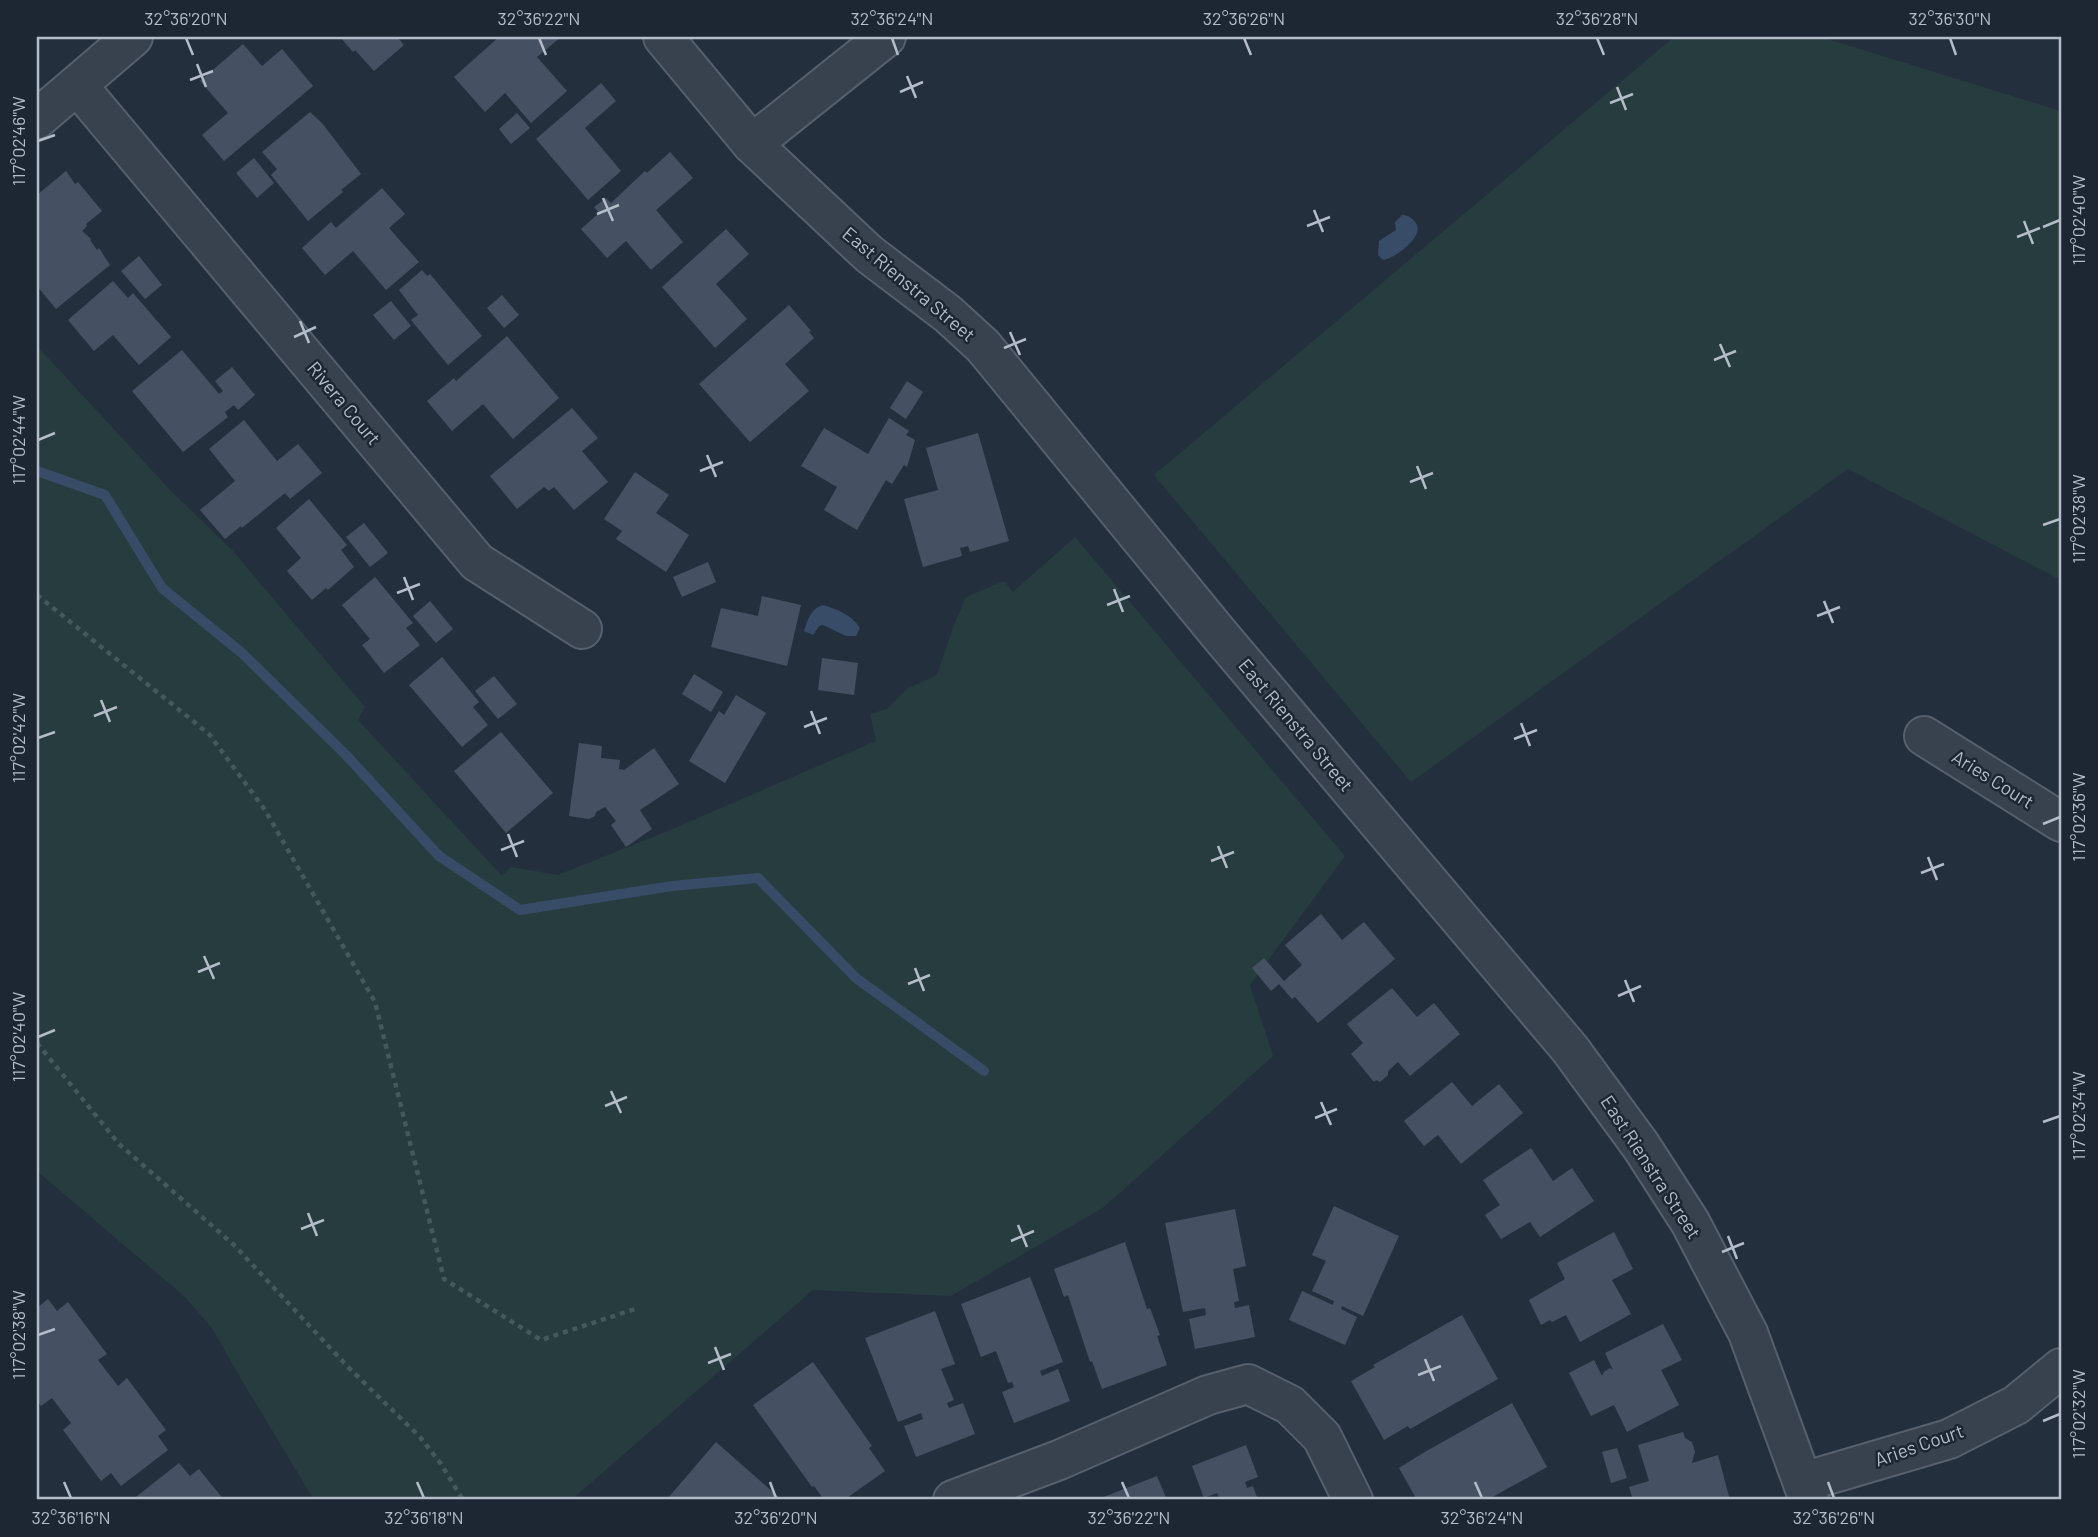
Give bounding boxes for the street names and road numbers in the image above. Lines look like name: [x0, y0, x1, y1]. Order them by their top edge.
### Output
street label: East Rienstra Street: [838, 221, 980, 346]
street label: Rivera Court: [303, 356, 386, 449]
street label: East Rienstra Street: [1234, 654, 1359, 796]
street label: Aries Court: [1948, 744, 2039, 813]
street label: East Rienstra Street: [1597, 1091, 1706, 1243]
street label: Aries Court: [1871, 1419, 1966, 1470]

